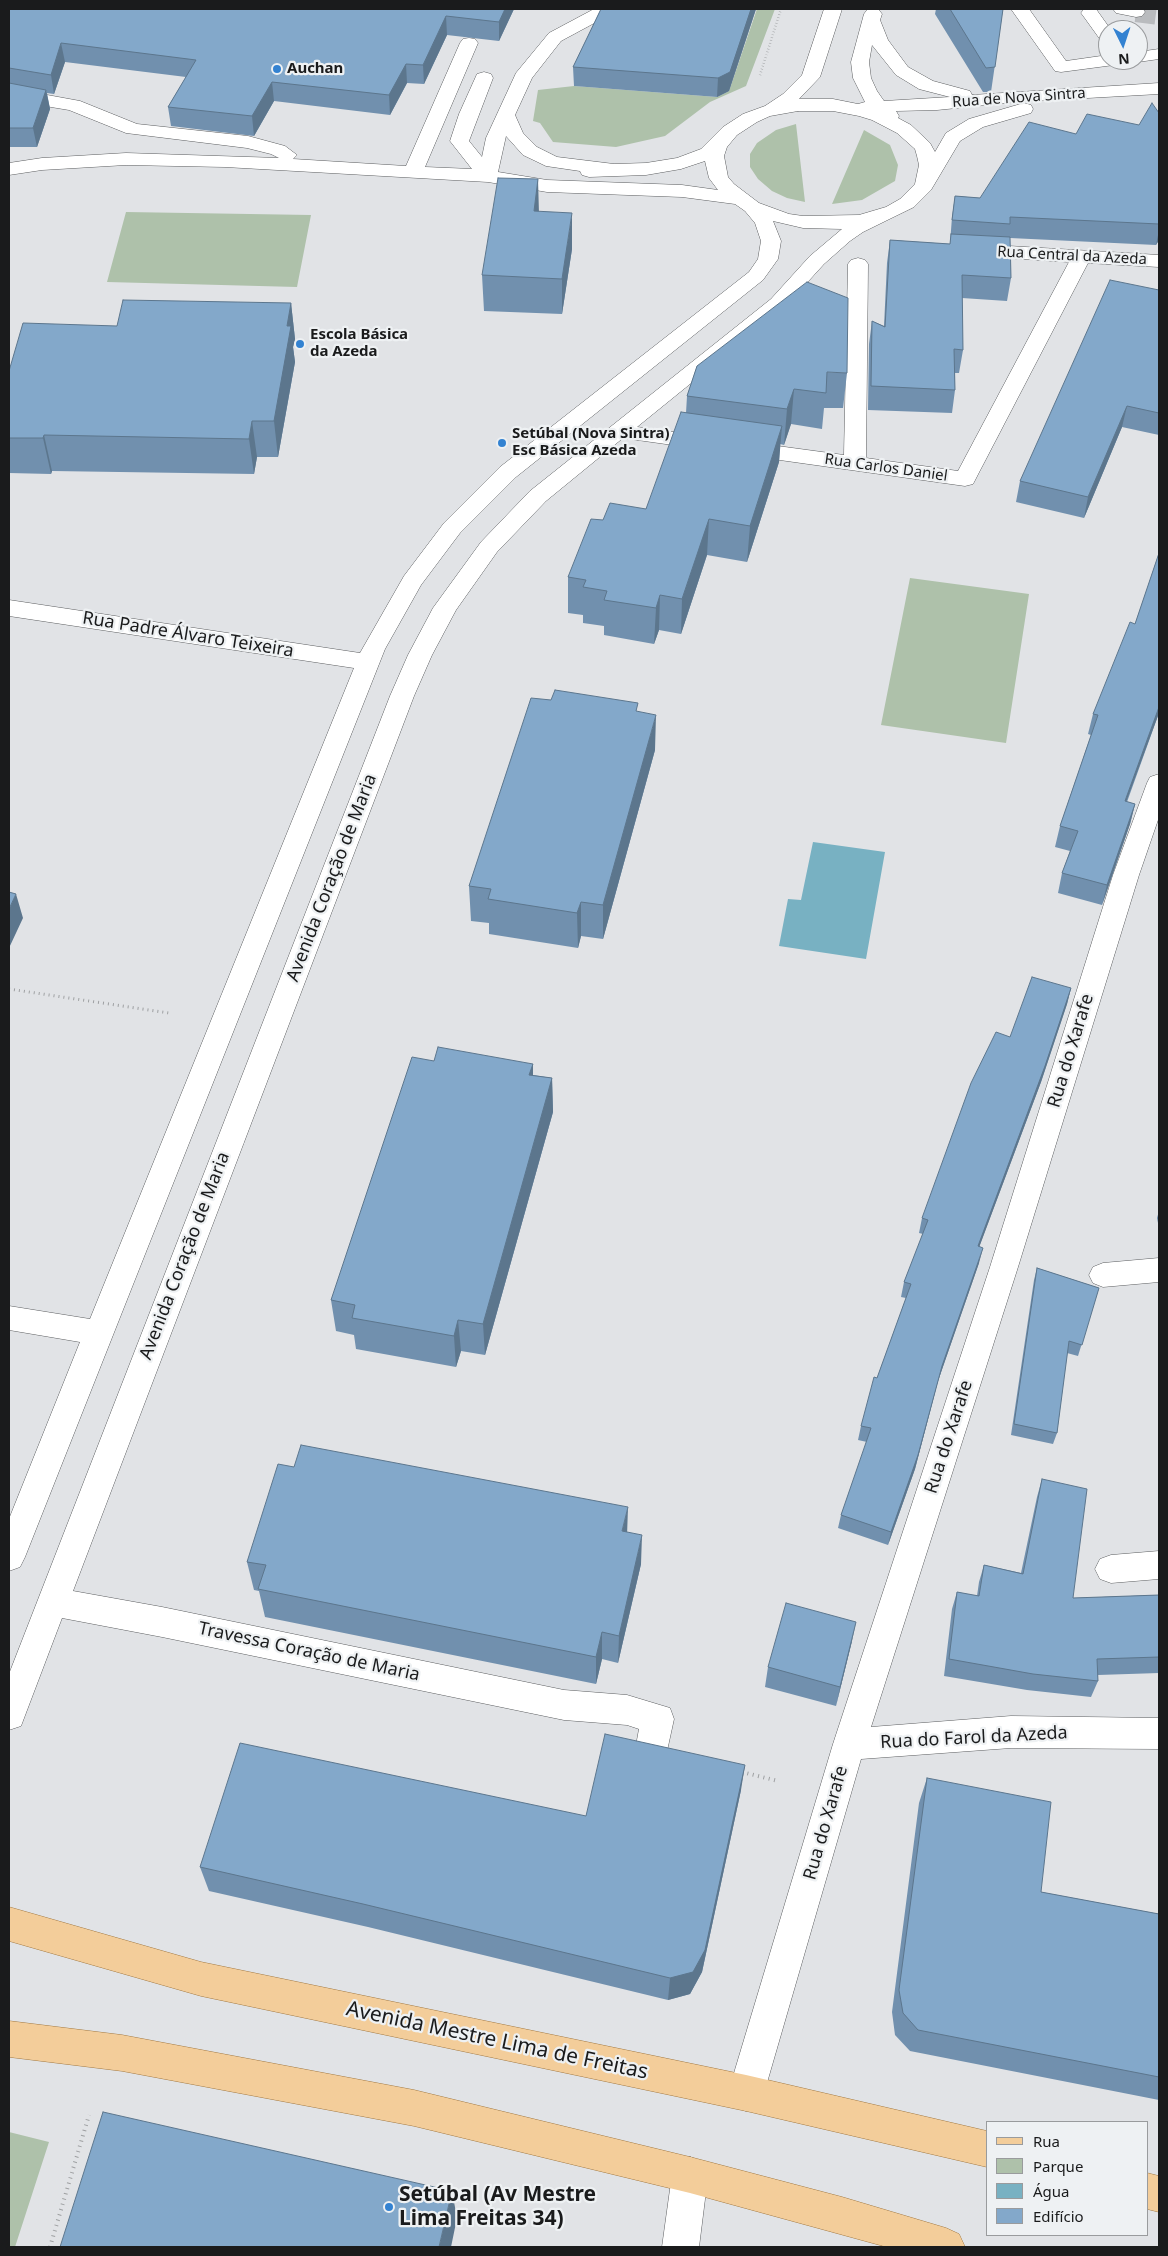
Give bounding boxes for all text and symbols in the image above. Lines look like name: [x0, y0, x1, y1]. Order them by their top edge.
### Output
north arrow: [1098, 20, 1148, 70]
text: N: [1118, 50, 1130, 69]
place label: Auchan: [287, 60, 343, 78]
marker: Auchan: [271, 63, 283, 75]
street label: Rua de Nova Sintra: [952, 84, 1086, 112]
street label: Rua Central da Azeda: [997, 243, 1147, 269]
place label: Escola Básica da Azeda: [310, 326, 408, 361]
marker: Escola Básica da Azeda: [294, 338, 306, 350]
place label: Setúbal (Nova Sintra) Esc Básica Azeda: [512, 425, 670, 460]
marker: Setúbal (Nova Sintra) Esc Básica Azeda: [496, 437, 508, 449]
street label: Rua Carlos Daniel: [823, 450, 949, 486]
street label: Rua Padre Álvaro Teixeira: [81, 608, 295, 662]
street label: Avenida Coração de Maria: [282, 771, 382, 985]
street label: Rua do Xarafe: [1043, 991, 1099, 1111]
street label: Avenida Coração de Maria: [135, 1149, 235, 1363]
street label: Rua do Xarafe: [921, 1378, 977, 1496]
street label: Travessa Coração de Maria: [196, 1618, 422, 1686]
street label: Rua do Farol da Azeda: [880, 1722, 1068, 1754]
street label: Rua do Xarafe: [799, 1763, 853, 1883]
street label: Avenida Mestre Lima de Freitas: [344, 1997, 650, 2085]
legend: [986, 2121, 1148, 2236]
text: Rua: [1033, 2131, 1060, 2151]
text: Parque: [1033, 2156, 1083, 2176]
text: Água: [1033, 2181, 1070, 2201]
place label: Setúbal (Av Mestre Lima Freitas 34): [399, 2182, 596, 2232]
marker: Setúbal (Av Mestre Lima Freitas 34): [383, 2201, 395, 2213]
text: Edifício: [1033, 2206, 1084, 2226]

